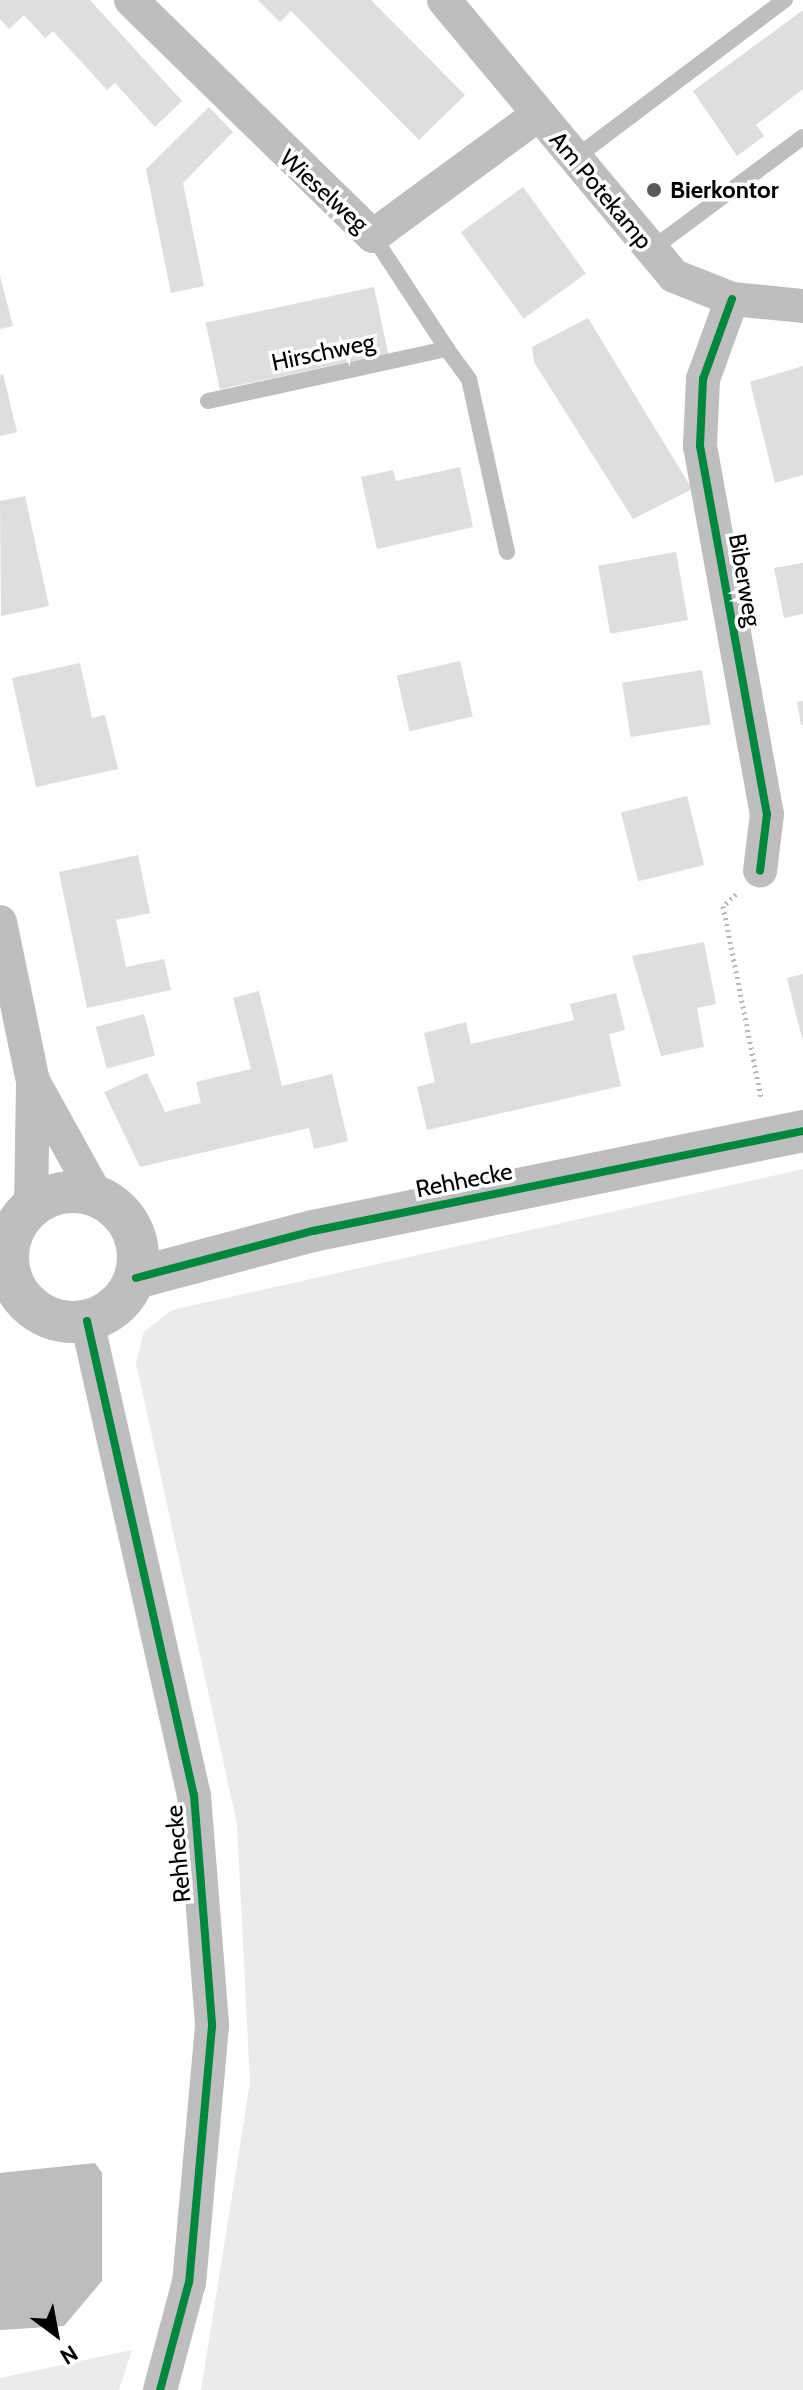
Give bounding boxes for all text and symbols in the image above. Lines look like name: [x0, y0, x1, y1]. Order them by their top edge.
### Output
street label: Am Potekamp: [544, 125, 658, 255]
street label: Wieselweg: [274, 144, 374, 238]
place label: Bierkontor: [670, 176, 779, 204]
marker: Bierkontor: [645, 181, 663, 199]
street label: Hirschweg: [269, 327, 377, 377]
street label: Biberweg: [723, 531, 767, 629]
street label: Rehhecke: [413, 1157, 515, 1203]
street label: Rehhecke: [159, 1804, 197, 1904]
north arrow: [16, 2294, 96, 2374]
text: N: [55, 2339, 83, 2370]

